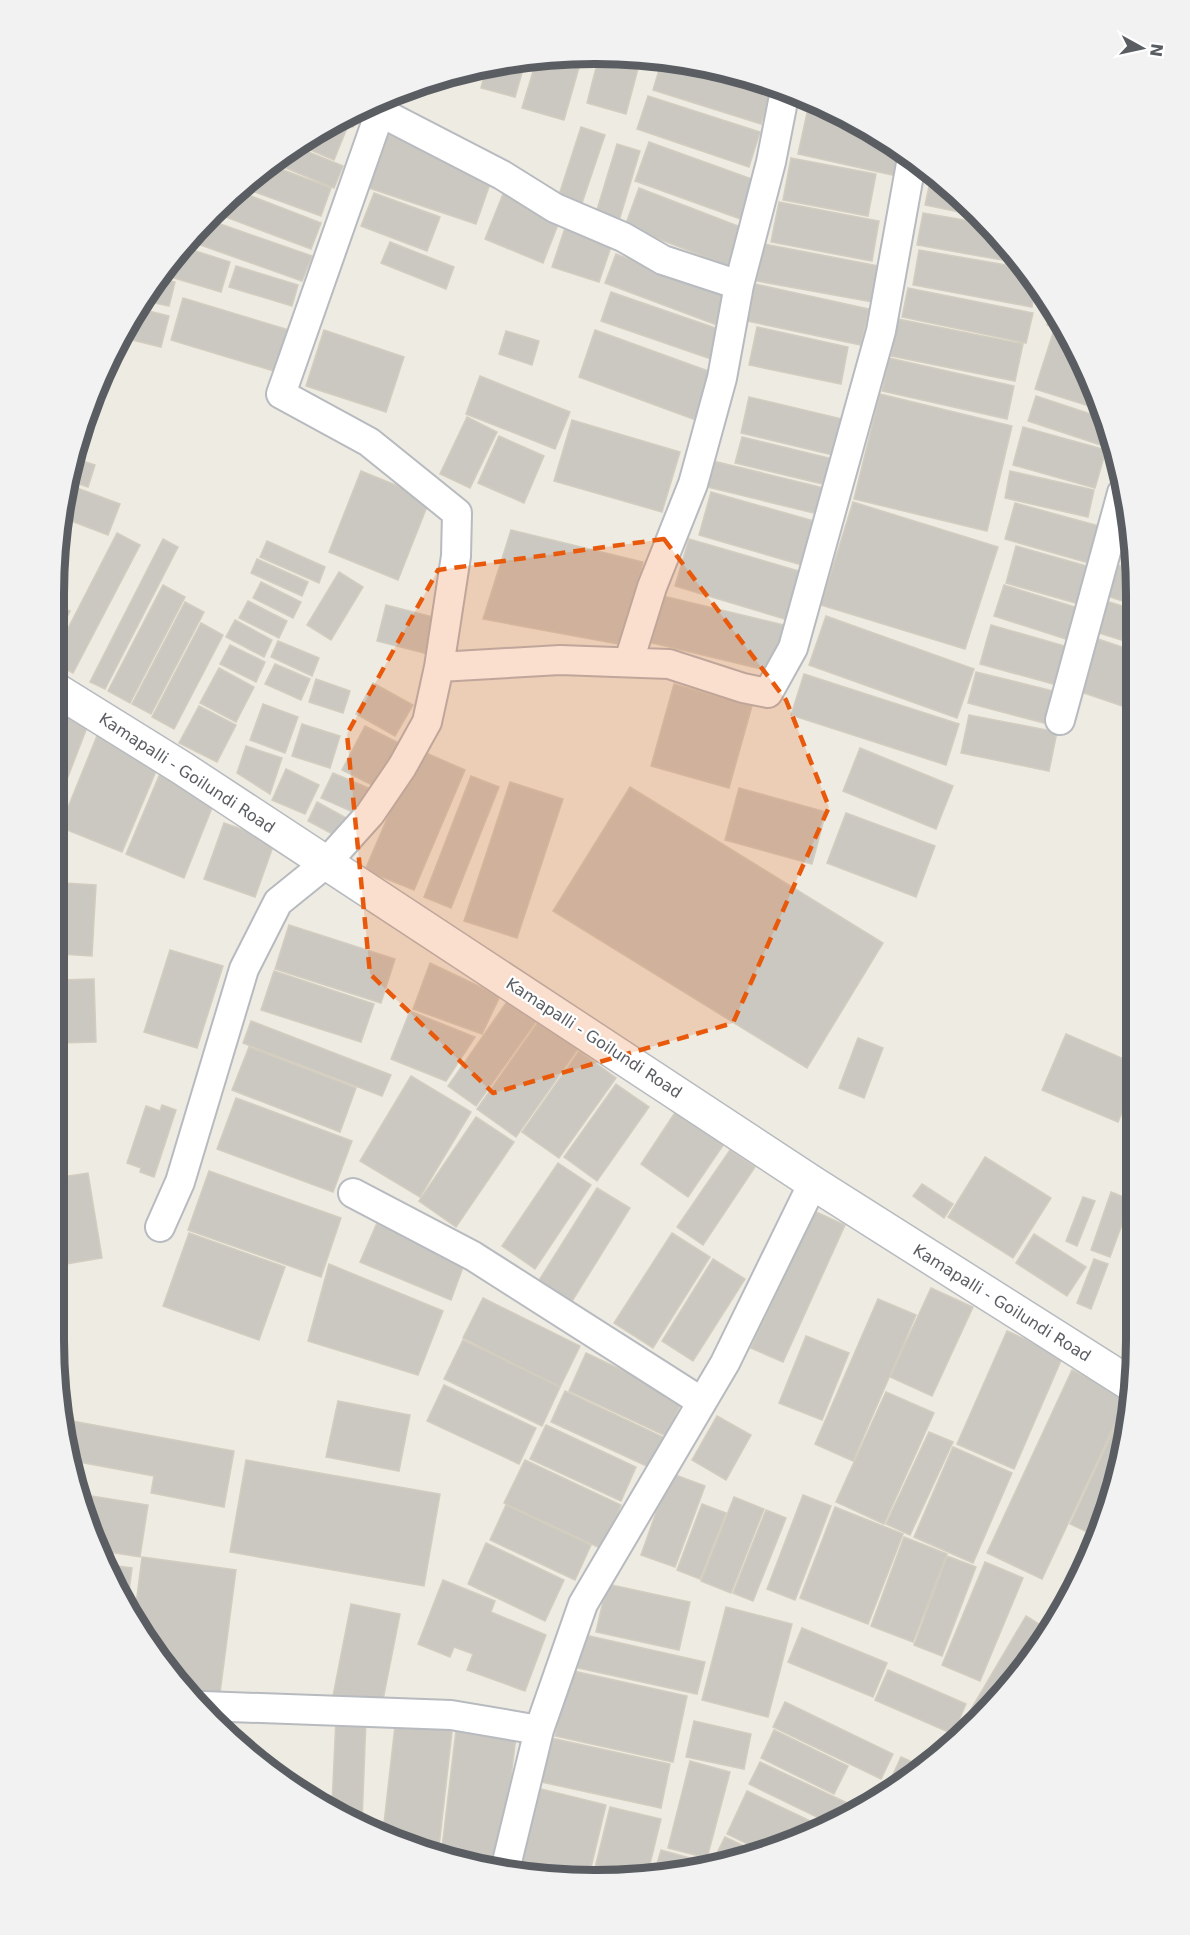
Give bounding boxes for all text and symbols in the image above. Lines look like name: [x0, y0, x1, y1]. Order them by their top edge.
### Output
north arrow: [1112, 18, 1172, 78]
text: N: [1146, 42, 1167, 58]
street label: Kamapalli - Goilundi Road: [96, 709, 278, 837]
street label: Kamapalli - Goilundi Road: [503, 974, 685, 1102]
street label: Kamapalli - Goilundi Road: [910, 1240, 1094, 1366]

